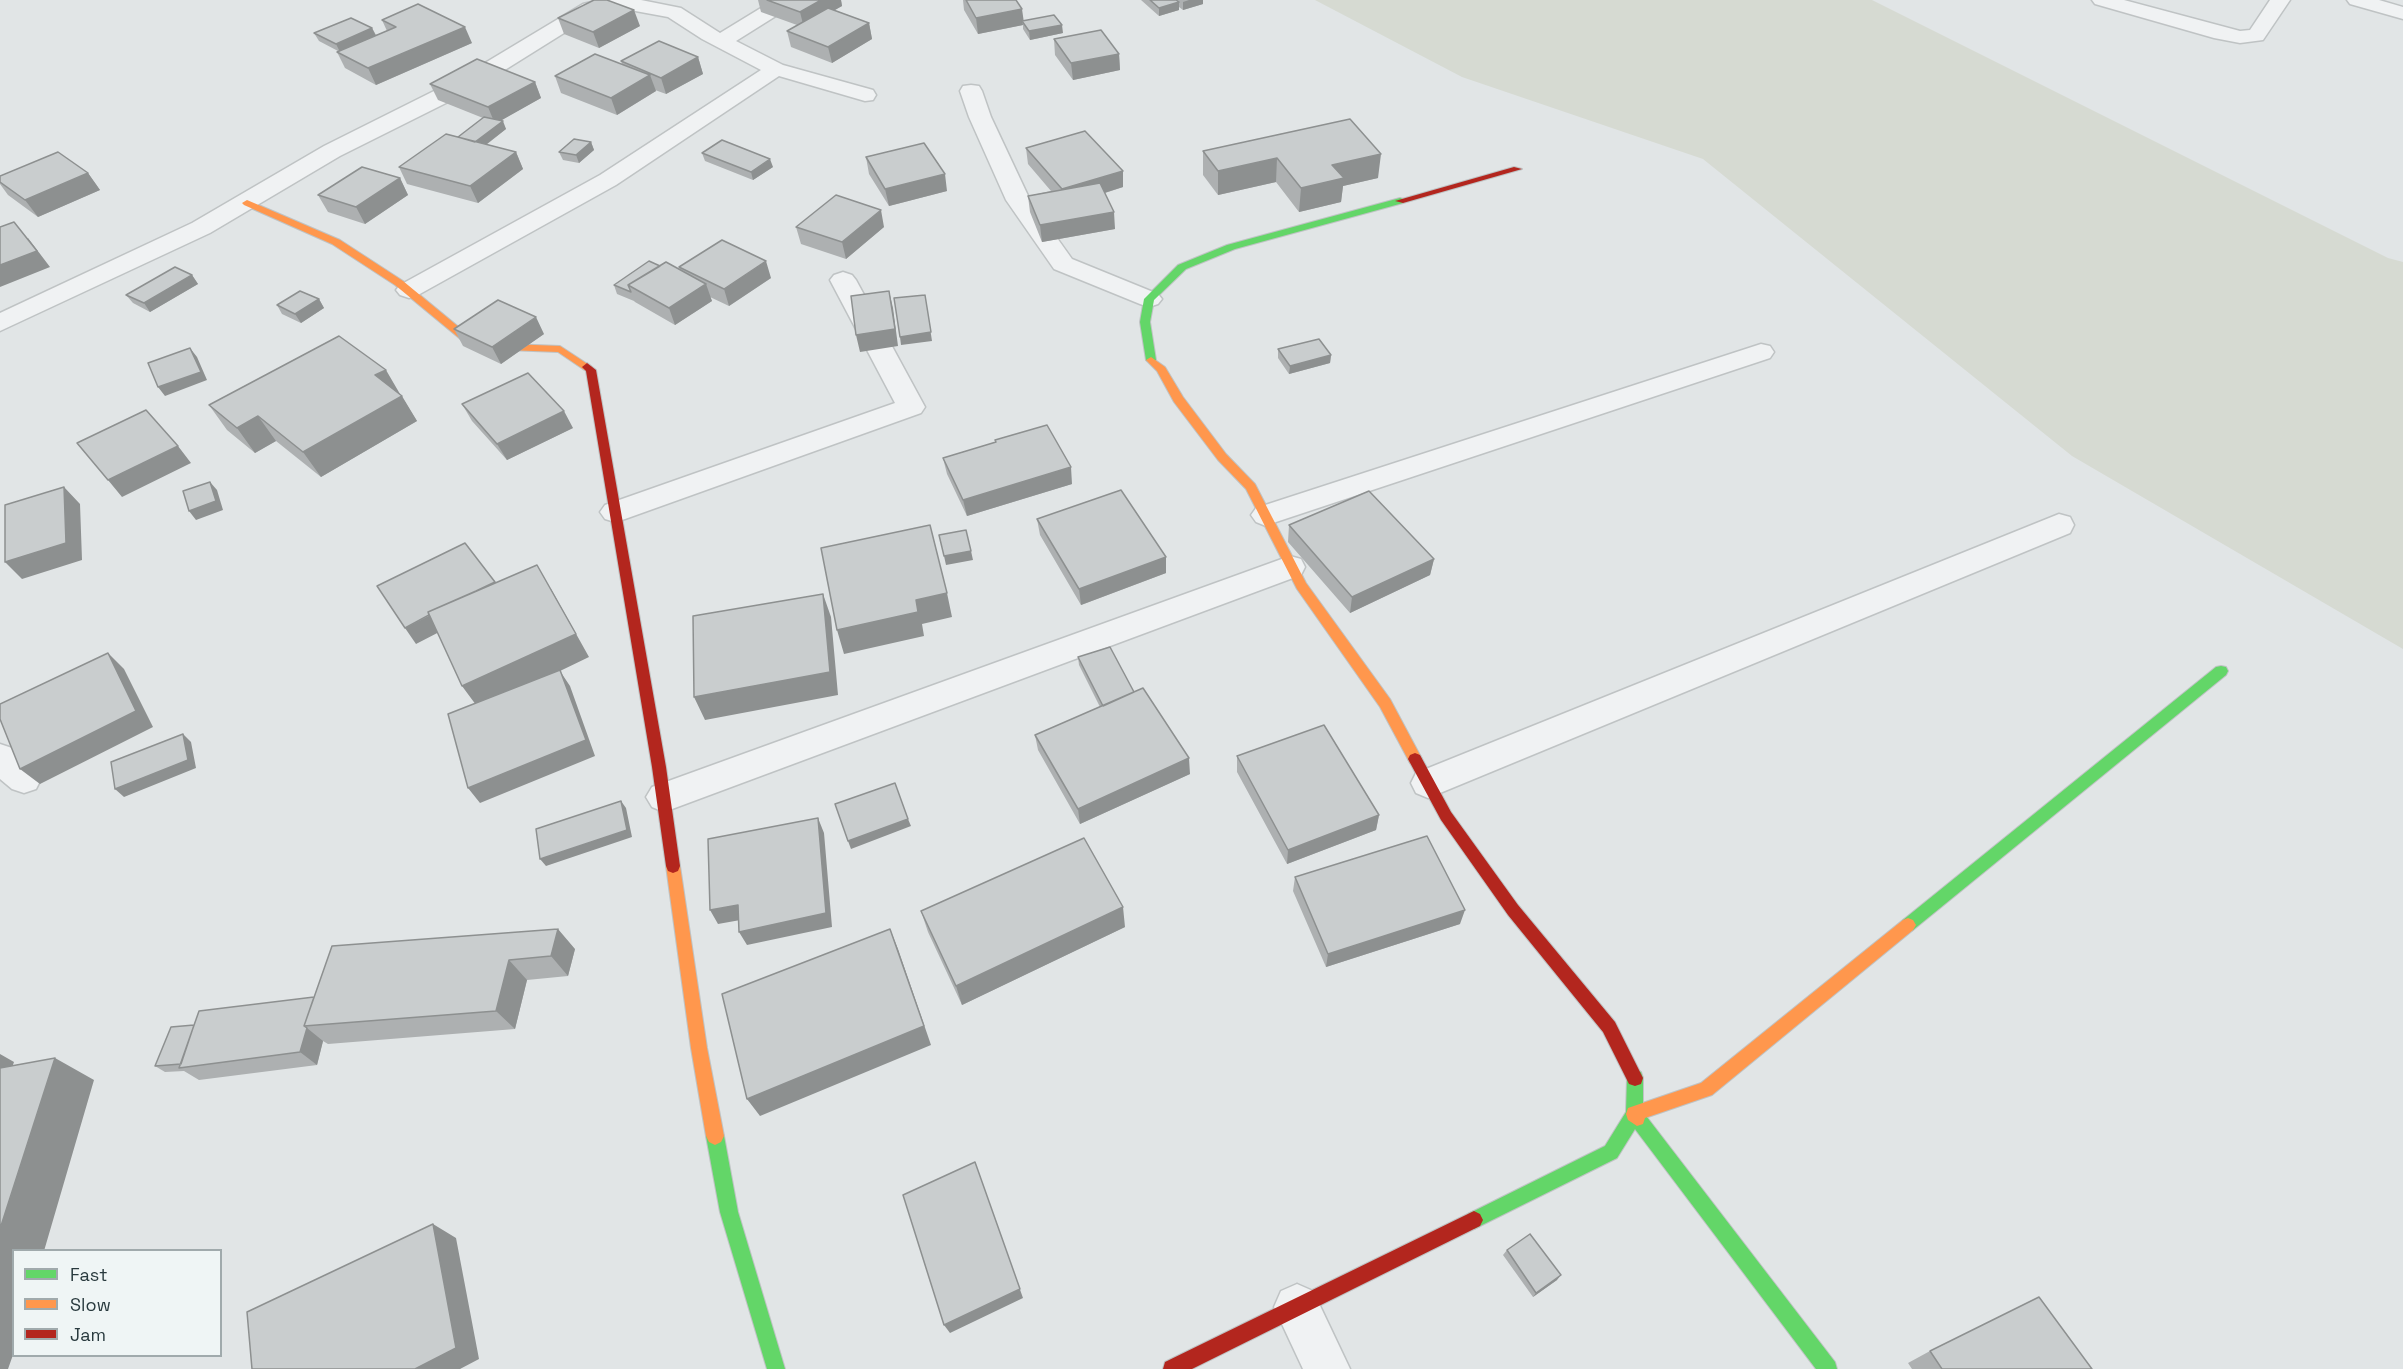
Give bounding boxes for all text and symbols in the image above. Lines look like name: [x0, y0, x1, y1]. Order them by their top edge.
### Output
legend: [12, 1249, 222, 1357]
text: Fast: [70, 1263, 107, 1286]
text: Slow: [70, 1293, 111, 1316]
text: Jam: [70, 1323, 106, 1346]

